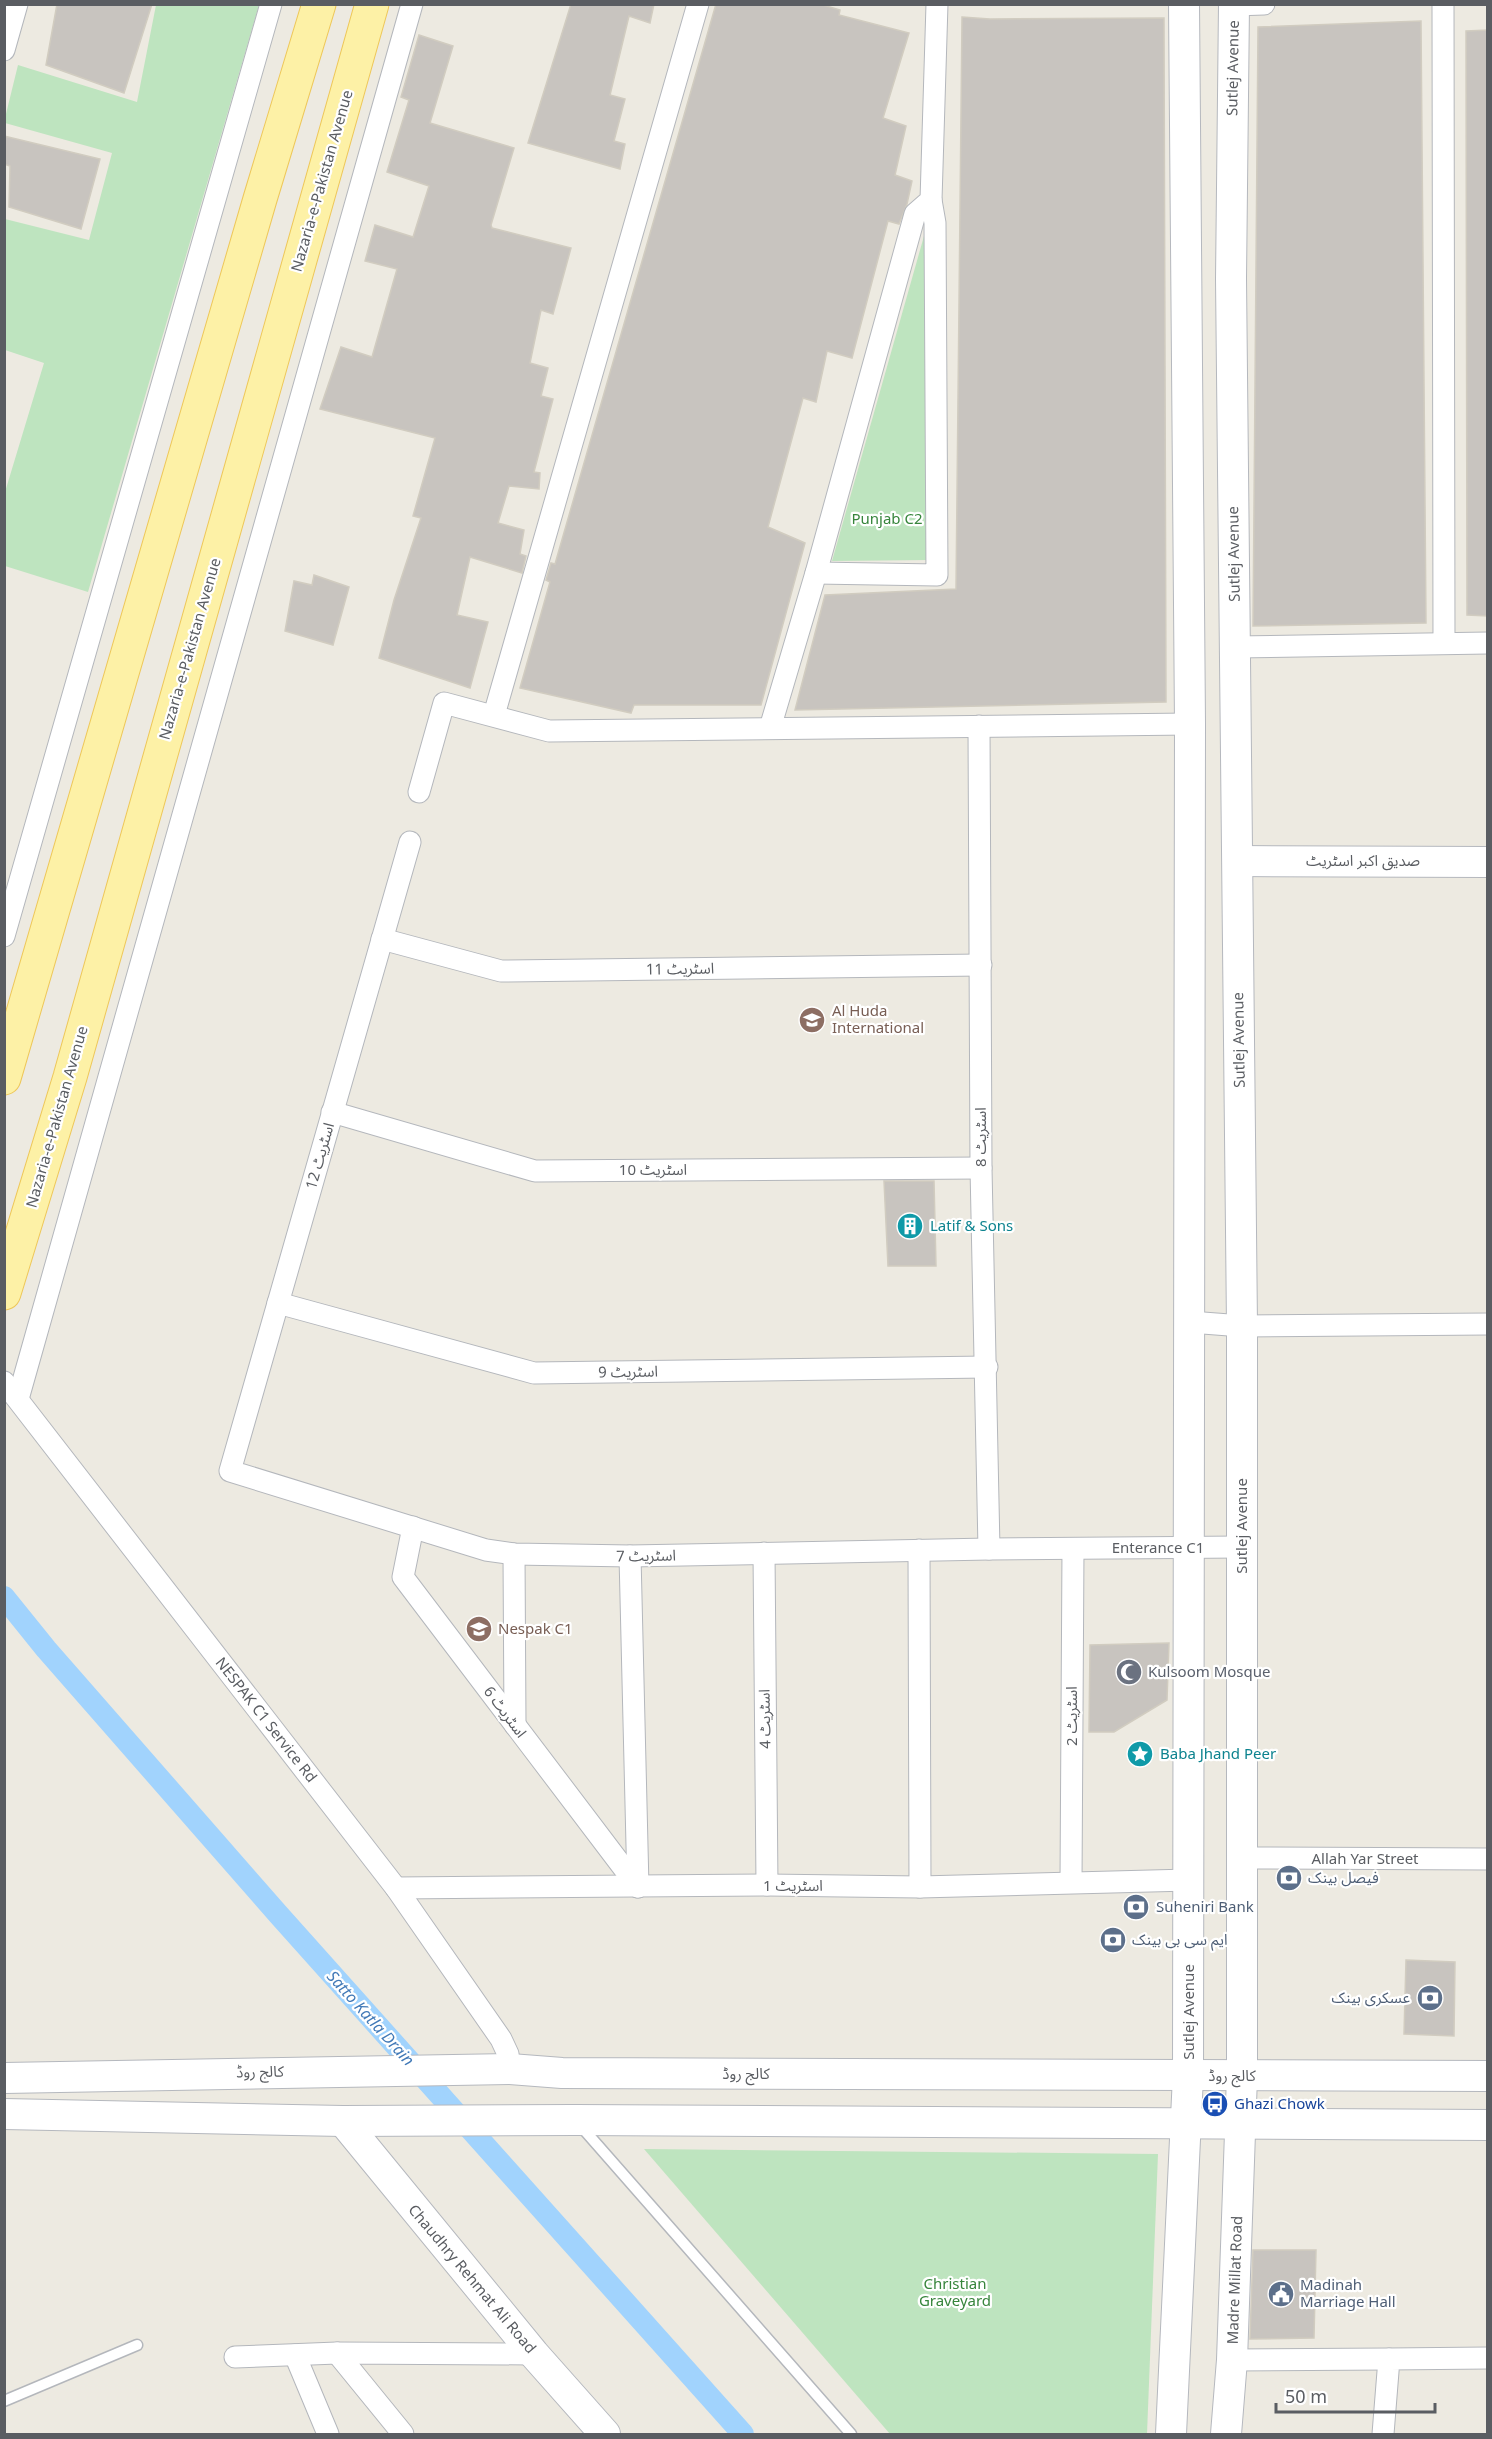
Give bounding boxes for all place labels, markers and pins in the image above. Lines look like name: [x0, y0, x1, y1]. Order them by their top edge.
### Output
place label: Al Huda International: [832, 1000, 924, 1037]
school or university icon: Al Huda International: [797, 1005, 827, 1035]
building icon: Latif & Sons: [895, 1211, 925, 1241]
place label: Latif & Sons: [930, 1215, 1013, 1235]
school or university icon: Nespak C1: [464, 1614, 494, 1644]
place label: Nespak C1: [498, 1618, 573, 1638]
mosque icon: Kulsoom Mosque: [1114, 1657, 1144, 1687]
place label: Kulsoom Mosque: [1148, 1661, 1271, 1681]
place icon: Baba Jhand Peer: [1125, 1739, 1155, 1769]
place label: Baba Jhand Peer: [1160, 1743, 1276, 1763]
bank icon: فیصل بینک: [1274, 1863, 1304, 1893]
place label: فیصل بینک: [1308, 1867, 1379, 1887]
bank icon: Suheniri Bank: [1121, 1892, 1151, 1922]
place label: Suheniri Bank: [1156, 1896, 1254, 1916]
bank icon: ایم سی بی بینک: [1098, 1925, 1128, 1955]
place label: ایم سی بی بینک: [1132, 1929, 1227, 1951]
bank icon: عسکری بینک: [1415, 1983, 1445, 2013]
place label: عسکری بینک: [1331, 1987, 1410, 2007]
bus stop icon: Ghazi Chowk: [1200, 2089, 1230, 2119]
place label: Ghazi Chowk: [1234, 2093, 1325, 2113]
place label: Madinah Marriage Hall: [1300, 2274, 1396, 2311]
public building icon: Madinah Marriage Hall: [1266, 2279, 1296, 2309]

